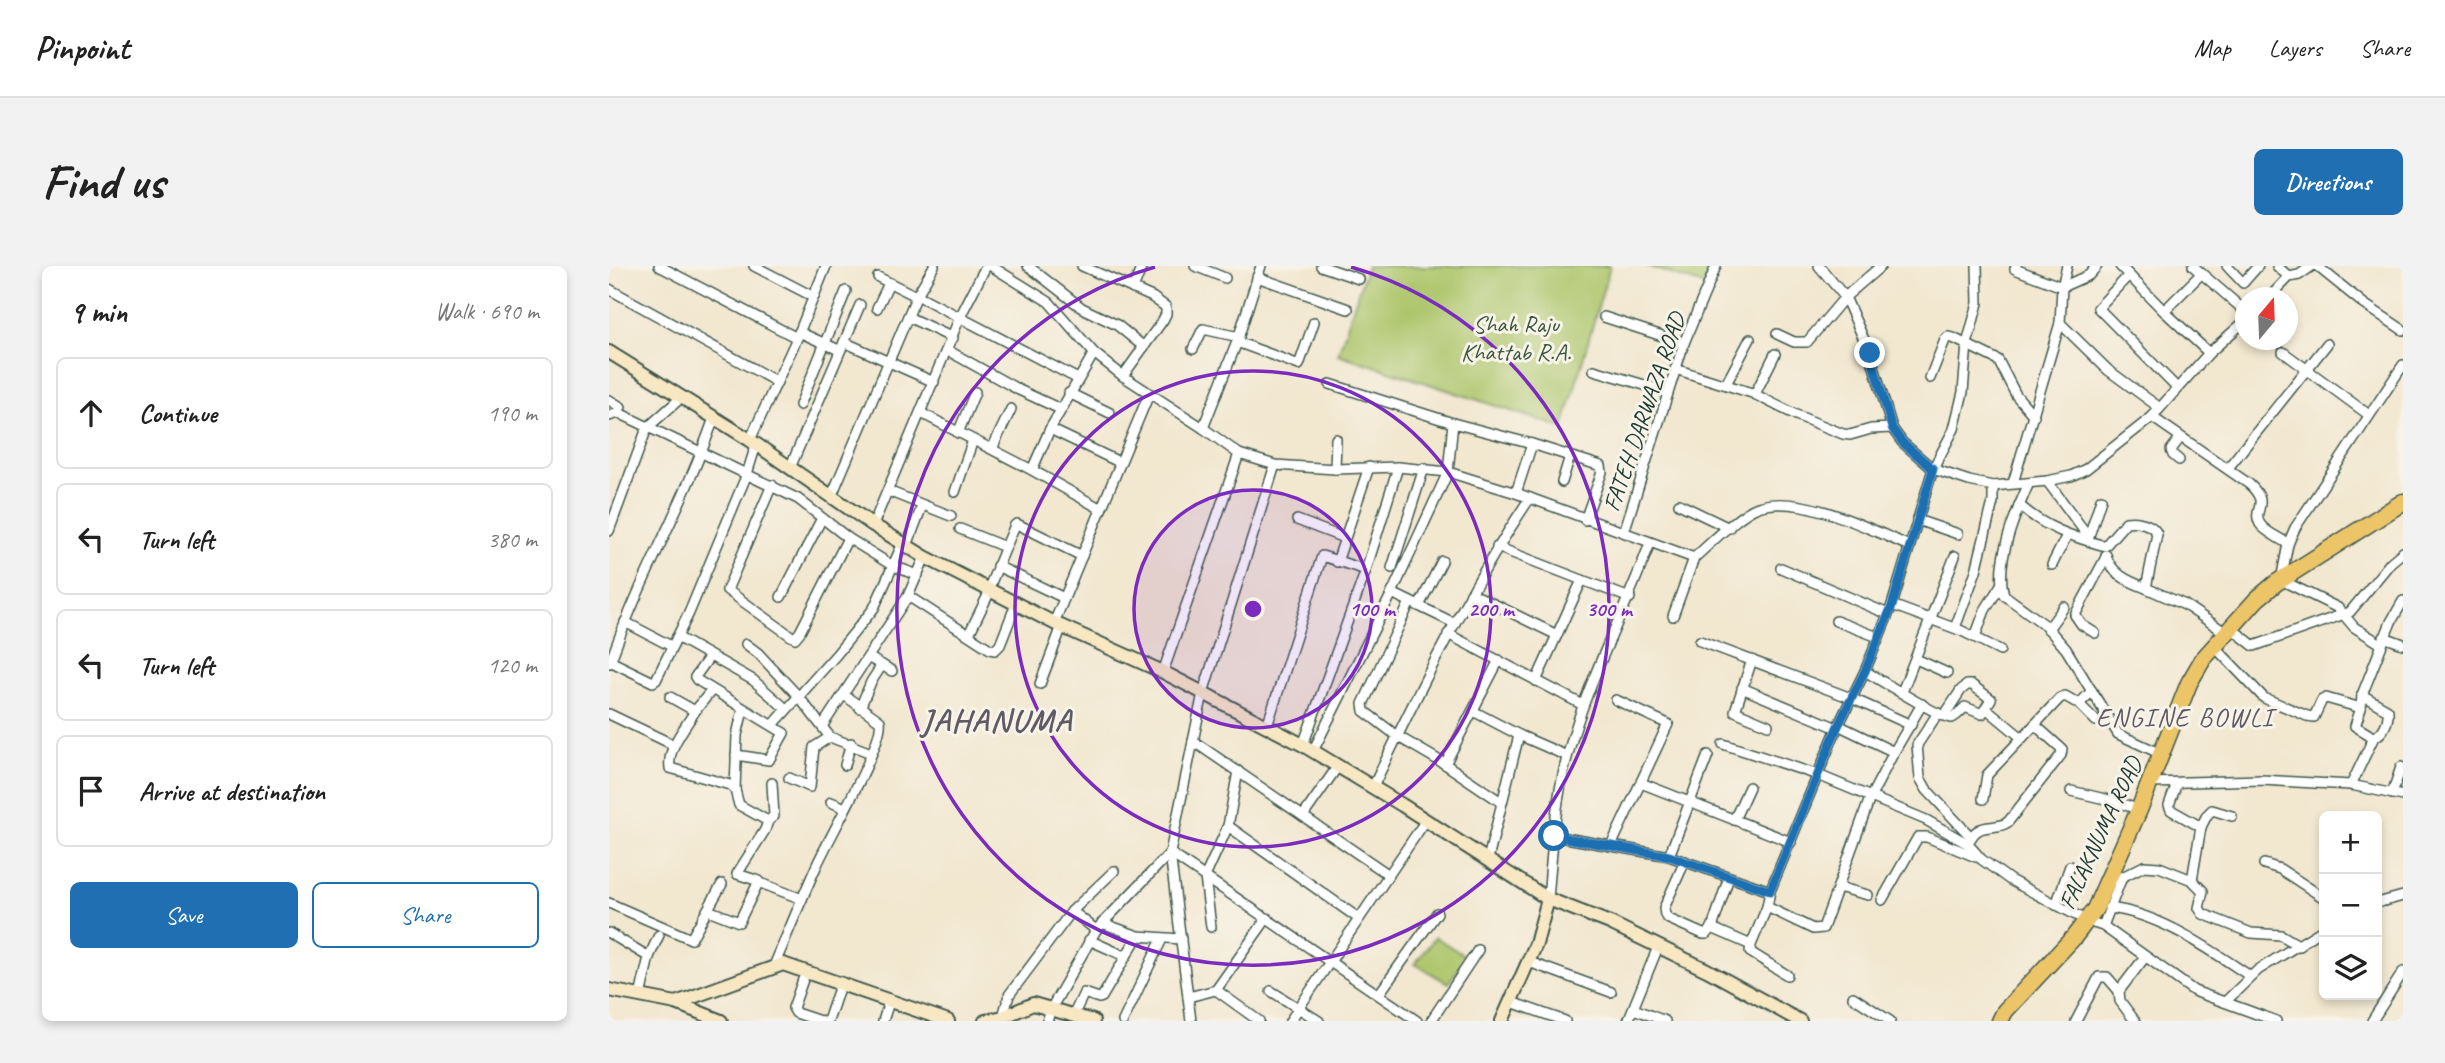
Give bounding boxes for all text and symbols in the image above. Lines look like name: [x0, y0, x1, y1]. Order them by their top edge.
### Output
text: Pinpoint: [35, 27, 129, 69]
text: Map: [2194, 33, 2231, 63]
text: Layers: [2269, 33, 2322, 63]
text: Share: [2360, 33, 2410, 63]
button: Directions: [2254, 149, 2403, 215]
text: Find us: [42, 151, 164, 213]
north arrow: [2235, 287, 2298, 350]
text: 9 min: [70, 293, 127, 331]
text: Walk · 690 m: [435, 297, 539, 326]
street label: FATEH DARWAZA ROAD: [1596, 307, 1693, 515]
park label: Shah Raju Khattab R.A.: [1461, 309, 1571, 367]
route end: [1854, 337, 1885, 368]
icon: ahead: [72, 394, 110, 432]
text: Continue: [139, 397, 217, 430]
text: 190 m: [488, 399, 537, 428]
icon: left: [72, 520, 110, 558]
text: Turn left: [139, 523, 214, 556]
text: 380 m: [488, 525, 537, 554]
text: 100 m: [1349, 596, 1397, 622]
text: 200 m: [1468, 596, 1516, 622]
text: 300 m: [1586, 596, 1634, 622]
centre of rings: [1241, 597, 1265, 621]
icon: left: [72, 646, 110, 684]
text: Turn left: [139, 649, 214, 682]
text: 120 m: [488, 651, 537, 680]
district label: JAHANUMA: [919, 700, 1074, 741]
district label: ENGINE BOWLI: [2096, 701, 2278, 734]
street label: FALAKNUMA ROAD: [2052, 750, 2149, 914]
icon: arrive: [72, 772, 110, 810]
text: Arrive at destination: [139, 775, 325, 808]
map controls: [2319, 811, 2382, 1000]
button: +: [2319, 811, 2382, 874]
route start: [1538, 820, 1569, 851]
button: −: [2319, 874, 2382, 937]
button: Save: [70, 882, 298, 948]
button: Share: [312, 882, 539, 948]
button: layers: [2319, 937, 2382, 1000]

